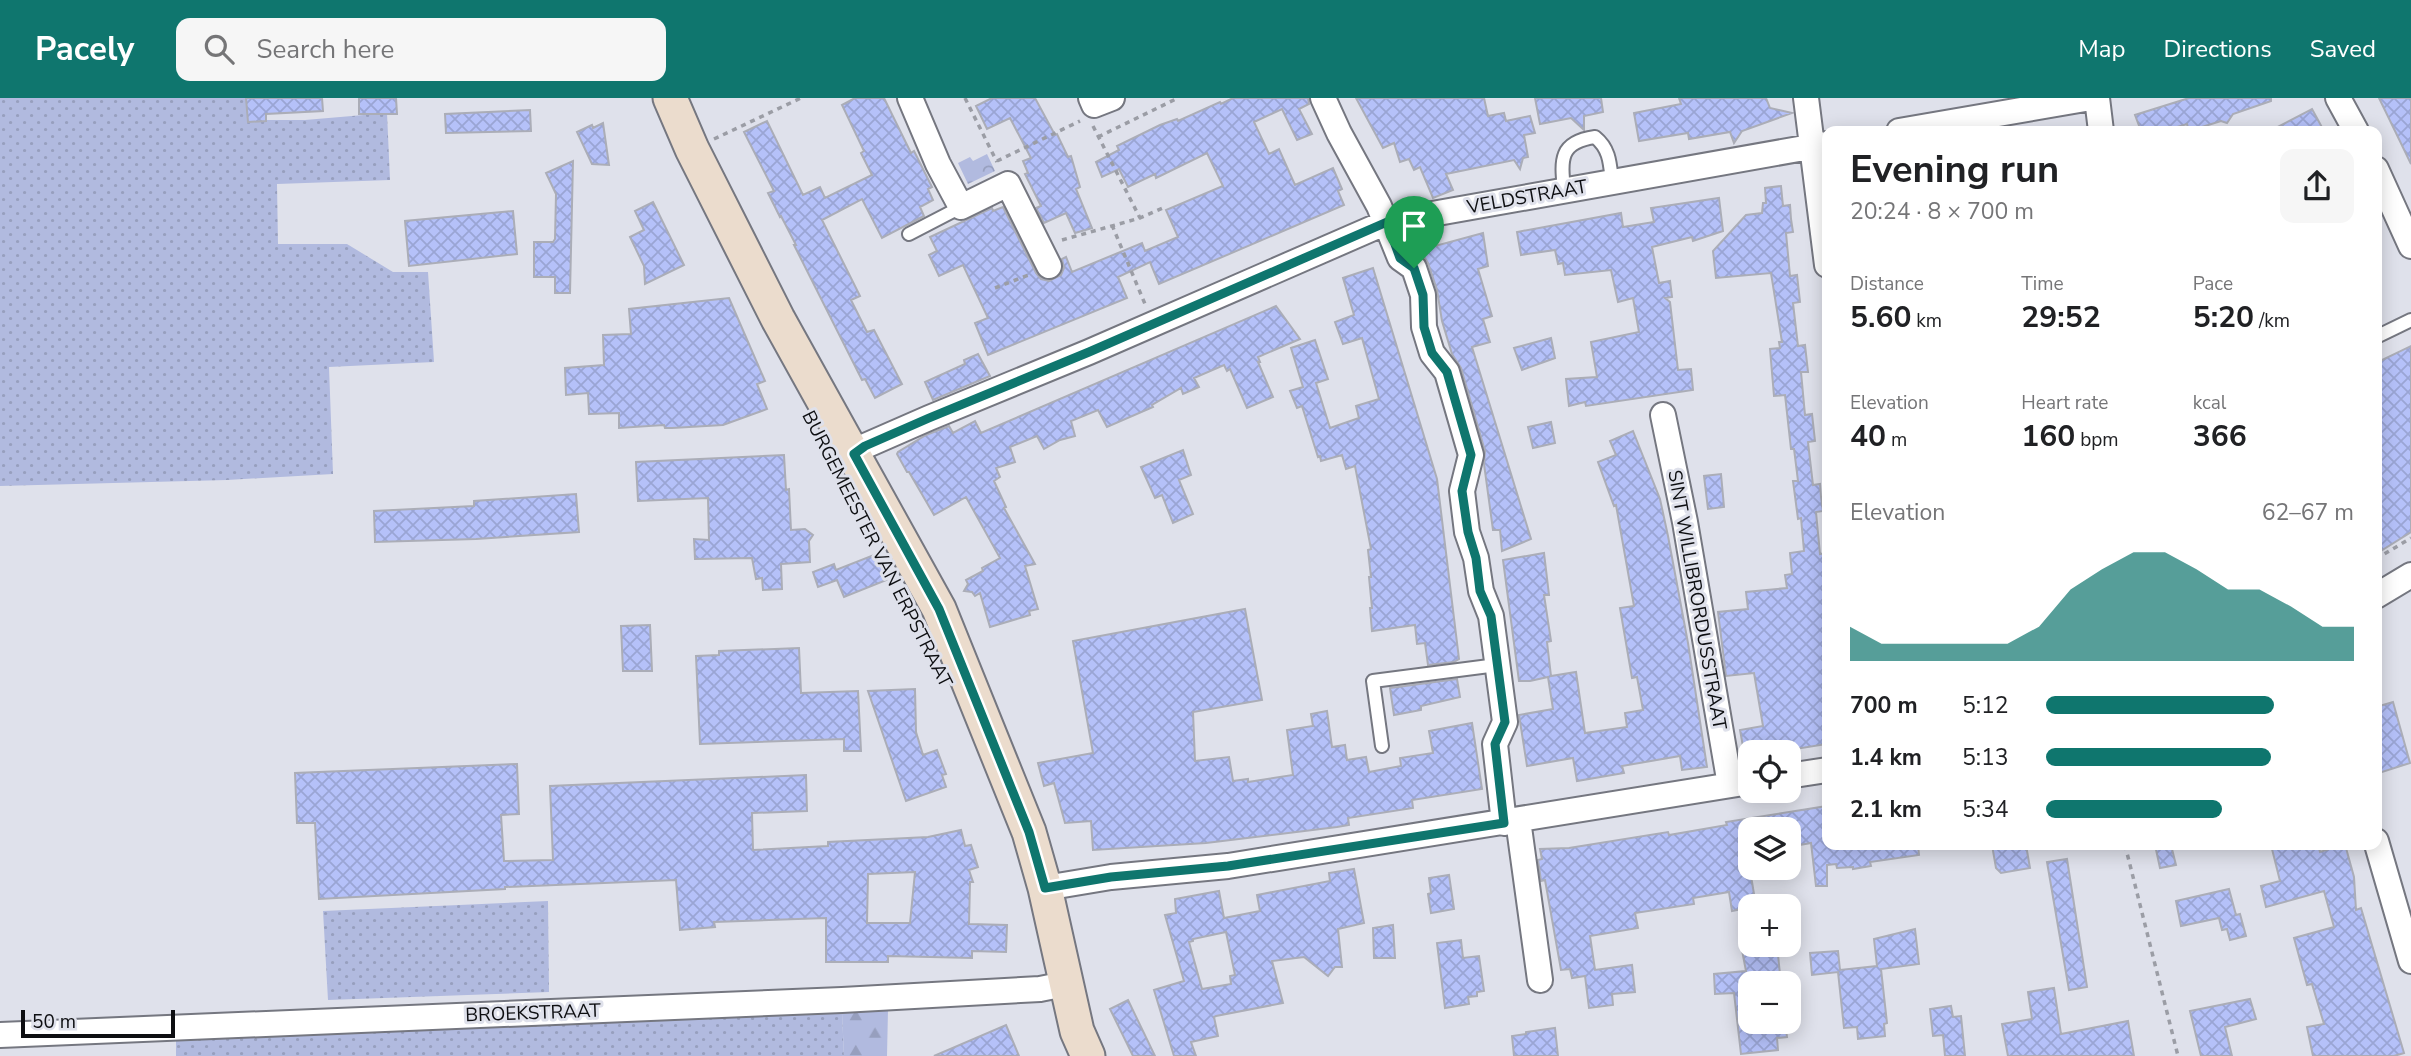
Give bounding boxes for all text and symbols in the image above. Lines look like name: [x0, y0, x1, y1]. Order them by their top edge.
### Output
search box: [176, 18, 666, 81]
text: Pacely: [35, 27, 134, 72]
icon: search: [200, 30, 238, 68]
text: Search here: [256, 32, 394, 67]
text: Map: [2078, 33, 2125, 65]
text: Directions: [2163, 33, 2272, 65]
text: Saved: [2310, 33, 2376, 65]
text: Evening run: [1850, 144, 2059, 195]
button: share: [2280, 149, 2354, 223]
street label: VELDSTRAAT: [1464, 174, 1590, 221]
pin: [1384, 196, 1444, 268]
text: 20:24 · 8 × 700 m: [1850, 196, 2034, 227]
icon: arrive: [1395, 207, 1433, 245]
text: Distance: [1850, 271, 1924, 297]
text: Time: [2021, 271, 2064, 297]
text: Pace: [2193, 271, 2233, 297]
text: 5.60: [1850, 297, 1911, 338]
text: 29:52: [2021, 297, 2101, 338]
text: 5:20: [2193, 297, 2254, 338]
text: km: [1911, 308, 1942, 334]
text: /km: [2254, 308, 2290, 334]
text: Elevation: [1850, 390, 1929, 416]
text: Heart rate: [2021, 390, 2108, 416]
text: kcal: [2193, 390, 2226, 416]
street label: BURGEMEESTER VAN ERPSTRAAT: [796, 406, 959, 692]
text: 40: [1850, 416, 1886, 457]
text: 160: [2021, 416, 2075, 457]
text: 366: [2193, 416, 2247, 457]
text: m: [1886, 427, 1907, 453]
text: bpm: [2075, 427, 2119, 453]
street label: SINT WILLIBRORDUSSTRAAT: [1661, 468, 1733, 733]
text: Elevation: [1850, 497, 1945, 528]
text: 62–67 m: [2262, 497, 2354, 528]
text: 700 m: [1850, 690, 1918, 721]
text: 5:12: [1962, 690, 2009, 721]
map controls: [1738, 740, 1801, 1034]
button: locate: [1738, 740, 1801, 803]
text: 1.4 km: [1850, 742, 1922, 773]
text: 5:13: [1962, 742, 2009, 773]
text: 2.1 km: [1850, 794, 1922, 825]
text: 5:34: [1962, 794, 2009, 825]
button: layers: [1738, 817, 1801, 880]
button: +: [1738, 894, 1801, 957]
button: −: [1738, 971, 1801, 1034]
street label: BROEKSTRAAT: [465, 998, 602, 1028]
scale bar: [21, 1007, 175, 1039]
text: 50 m: [32, 1009, 76, 1035]

